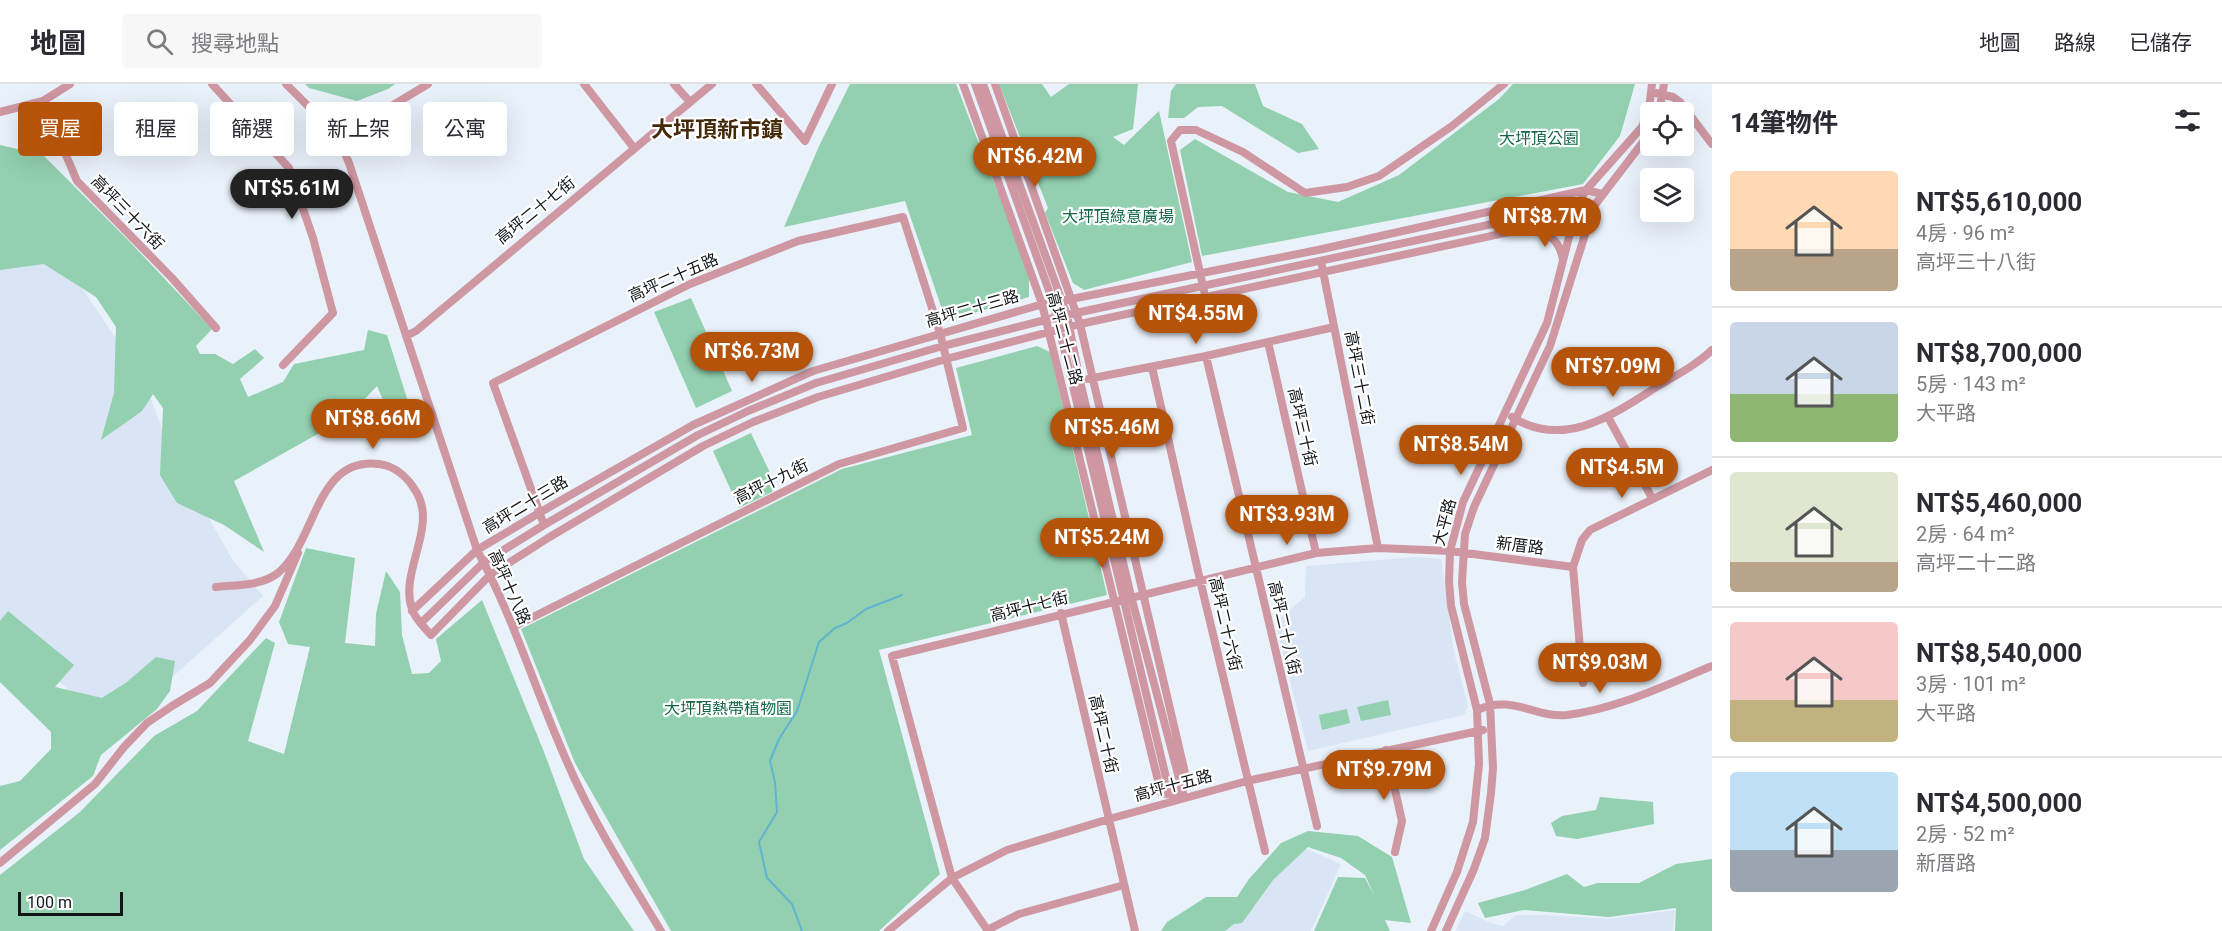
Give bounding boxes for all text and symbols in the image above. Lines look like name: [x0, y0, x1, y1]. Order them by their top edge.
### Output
search box: [122, 14, 542, 68]
icon: search: [143, 25, 176, 58]
text: 地圖: [30, 27, 86, 60]
text: 搜尋地點: [191, 31, 279, 56]
text: 地圖: [1979, 31, 2021, 55]
text: 路線: [2054, 31, 2096, 55]
text: 已儲存: [2129, 31, 2192, 55]
chip: 買屋: [18, 102, 102, 156]
chip: 租屋: [114, 102, 198, 156]
chip: 篩選: [210, 102, 294, 156]
chip: 新上架: [306, 102, 411, 156]
chip: 公寓: [423, 102, 507, 156]
map controls: [1640, 102, 1694, 222]
button: locate: [1640, 102, 1694, 156]
icon: filters: [2171, 104, 2204, 137]
text: 14筆物件: [1730, 108, 1838, 138]
district label: 大坪頂新市鎮: [651, 117, 783, 142]
park label: 大坪頂公園: [1499, 129, 1579, 148]
pin: NT$6.42M: [973, 137, 1097, 188]
text: NT$6.42M: [987, 144, 1083, 168]
button: layers: [1640, 168, 1694, 222]
pin: NT$5.61M: [230, 169, 354, 220]
street label: 高坪三十六街: [87, 171, 168, 253]
street label: 高坪二十七街: [492, 173, 579, 248]
text: NT$5.61M: [244, 176, 340, 200]
text: NT$5,610,000: [1916, 187, 2082, 217]
icon: home: [1778, 195, 1850, 267]
pin: NT$8.7M: [1490, 197, 1600, 248]
text: NT$8.7M: [1503, 204, 1587, 228]
park label: 大坪頂綠意廣場: [1062, 207, 1174, 226]
text: 4房 · 96 m²: [1916, 221, 2015, 245]
street label: 高坪二十五路: [625, 249, 721, 306]
text: 高坪三十八街: [1916, 250, 2036, 274]
street label: 高坪二十三路: [923, 286, 1021, 331]
street label: 高坪二十二路: [1043, 289, 1086, 387]
pin: NT$4.55M: [1134, 294, 1258, 345]
text: NT$4.55M: [1148, 301, 1244, 325]
street label: 高坪三十二街: [1341, 329, 1378, 427]
pin: NT$6.73M: [690, 332, 814, 383]
text: NT$8,700,000: [1916, 338, 2082, 368]
text: NT$6.73M: [704, 339, 800, 363]
icon: home: [1778, 346, 1850, 418]
pin: NT$7.09M: [1551, 347, 1675, 398]
text: NT$7.09M: [1565, 354, 1661, 378]
text: 5房 · 143 m²: [1916, 372, 2026, 396]
street label: 高坪三十街: [1284, 386, 1321, 468]
pin: NT$8.66M: [311, 399, 435, 450]
text: 大平路: [1916, 401, 1976, 425]
text: NT$8.66M: [325, 406, 421, 430]
pin: NT$5.46M: [1050, 408, 1174, 459]
text: NT$5.46M: [1064, 415, 1160, 439]
pin: NT$8.54M: [1399, 425, 1523, 476]
text: NT$8.54M: [1413, 432, 1509, 456]
pin: NT$4.5M: [1567, 448, 1677, 499]
street label: 高坪十九街: [731, 455, 811, 508]
text: NT$4.5M: [1580, 455, 1664, 479]
street label: 高坪二十三路: [479, 472, 571, 537]
text: NT$5,460,000: [1916, 488, 2082, 518]
pin: NT$3.93M: [1225, 495, 1349, 546]
street label: 大平路: [1429, 496, 1460, 548]
icon: home: [1778, 496, 1850, 568]
text: NT$3.93M: [1239, 502, 1335, 526]
pin: NT$5.24M: [1040, 518, 1164, 569]
text: 2房 · 64 m²: [1916, 522, 2015, 546]
text: NT$5.24M: [1054, 525, 1150, 549]
street label: 新厝路: [1495, 533, 1545, 558]
street label: 高坪十八路: [485, 547, 534, 628]
text: 高坪二十二路: [1916, 551, 2036, 575]
street label: 高坪二十六街: [1205, 575, 1246, 673]
street label: 高坪二十八街: [1264, 579, 1305, 677]
street label: 高坪十七街: [988, 588, 1070, 625]
text: NT$8,540,000: [1916, 638, 2082, 668]
pin: NT$9.03M: [1538, 643, 1662, 694]
icon: home: [1778, 646, 1850, 718]
text: NT$9.03M: [1552, 650, 1648, 674]
text: 3房 · 101 m²: [1916, 672, 2026, 696]
street label: 高坪二十街: [1085, 693, 1122, 775]
park label: 大坪頂熱帶植物園: [664, 699, 792, 718]
text: 大平路: [1916, 701, 1976, 725]
pin: NT$9.79M: [1322, 750, 1446, 801]
text: NT$9.79M: [1336, 757, 1432, 781]
street label: 高坪十五路: [1132, 766, 1214, 805]
text: NT$4,500,000: [1916, 788, 2082, 818]
icon: home: [1778, 796, 1850, 868]
text: 2房 · 52 m²: [1916, 822, 2015, 846]
text: 新厝路: [1916, 851, 1976, 875]
scale bar: [18, 889, 123, 916]
text: 100 m: [27, 893, 72, 912]

